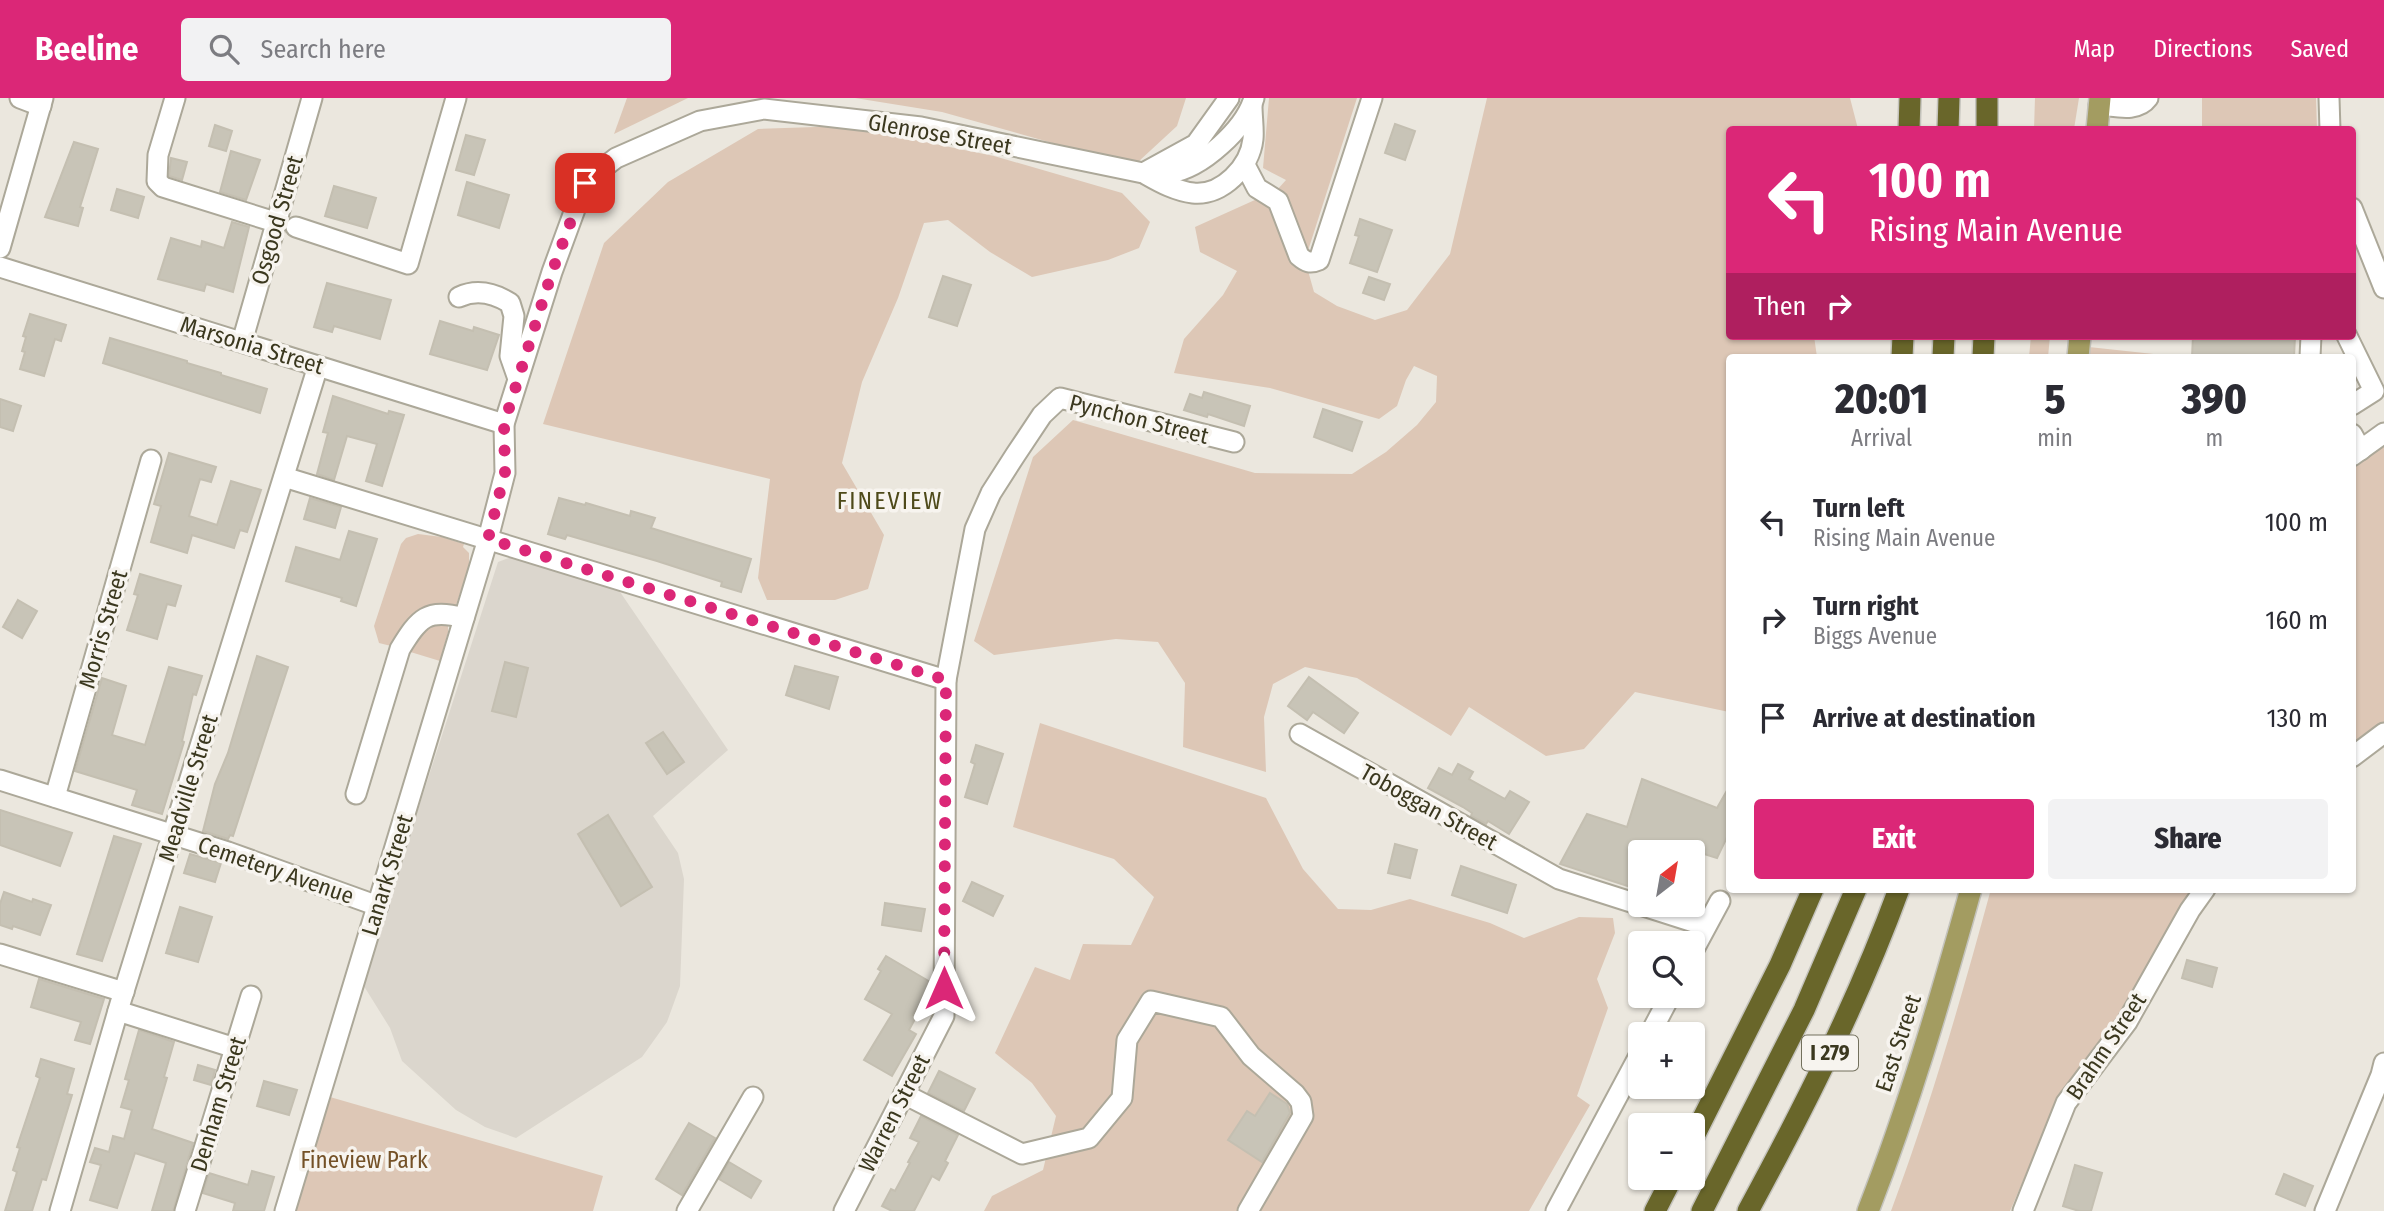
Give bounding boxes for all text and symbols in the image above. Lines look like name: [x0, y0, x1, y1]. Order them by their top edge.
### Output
search box: [181, 18, 671, 81]
text: Beeline: [35, 29, 139, 69]
icon: search: [205, 30, 243, 68]
text: Search here: [261, 34, 386, 65]
text: Map: [2074, 35, 2115, 63]
text: Directions: [2153, 35, 2252, 63]
text: Saved: [2290, 35, 2349, 63]
street label: Glenrose Street: [866, 108, 1014, 160]
text: 100 m: [1869, 151, 1991, 210]
street label: Osgood Street: [245, 152, 309, 288]
pin: [555, 153, 615, 213]
icon: left: [1754, 154, 1845, 245]
icon: arrive: [566, 164, 604, 202]
text: Rising Main Avenue: [1869, 211, 2123, 249]
icon: right: [1820, 287, 1858, 325]
text: Then: [1754, 291, 1806, 322]
street label: Marsonia Street: [177, 310, 328, 380]
text: 20:01: [1835, 374, 1928, 424]
text: 5: [2044, 374, 2066, 424]
text: 390: [2182, 374, 2247, 424]
street label: Pynchon Street: [1066, 388, 1212, 450]
text: Arrival: [1851, 424, 1912, 452]
text: min: [2037, 424, 2073, 452]
text: m: [2206, 424, 2223, 452]
district label: FINEVIEW: [837, 487, 943, 515]
text: Turn left: [1813, 493, 1905, 524]
icon: left: [1754, 503, 1792, 541]
text: 100 m: [2265, 507, 2328, 538]
text: Rising Main Avenue: [1813, 524, 1995, 552]
street label: Morris Street: [73, 566, 133, 692]
text: Turn right: [1813, 591, 1919, 622]
icon: right: [1754, 601, 1792, 639]
text: 160 m: [2265, 605, 2328, 636]
text: Biggs Avenue: [1813, 622, 1937, 650]
icon: arrive: [1754, 699, 1792, 737]
text: Arrive at destination: [1813, 703, 2036, 734]
text: 130 m: [2266, 703, 2328, 734]
street label: Meadville Street: [152, 711, 224, 865]
street label: Toboggan Street: [1356, 758, 1503, 856]
button: Exit: [1754, 799, 2034, 879]
button: Share: [2048, 799, 2328, 879]
street label: Lanark Street: [355, 810, 419, 939]
street label: Cemetery Avenue: [194, 830, 358, 910]
north arrow: [1628, 840, 1704, 917]
map controls: [1628, 840, 1705, 1190]
button: search: [1628, 931, 1705, 1008]
position arrow: [907, 951, 981, 1025]
street label: Brahm Street: [2060, 987, 2152, 1105]
street label: East Street: [1869, 990, 1927, 1095]
button: +: [1628, 1022, 1705, 1099]
street label: Denham Street: [184, 1033, 252, 1175]
road number: I 279: [1802, 1035, 1858, 1070]
street label: Warren Street: [852, 1049, 936, 1177]
button: −: [1628, 1113, 1705, 1190]
park label: Fineview Park: [300, 1146, 428, 1174]

